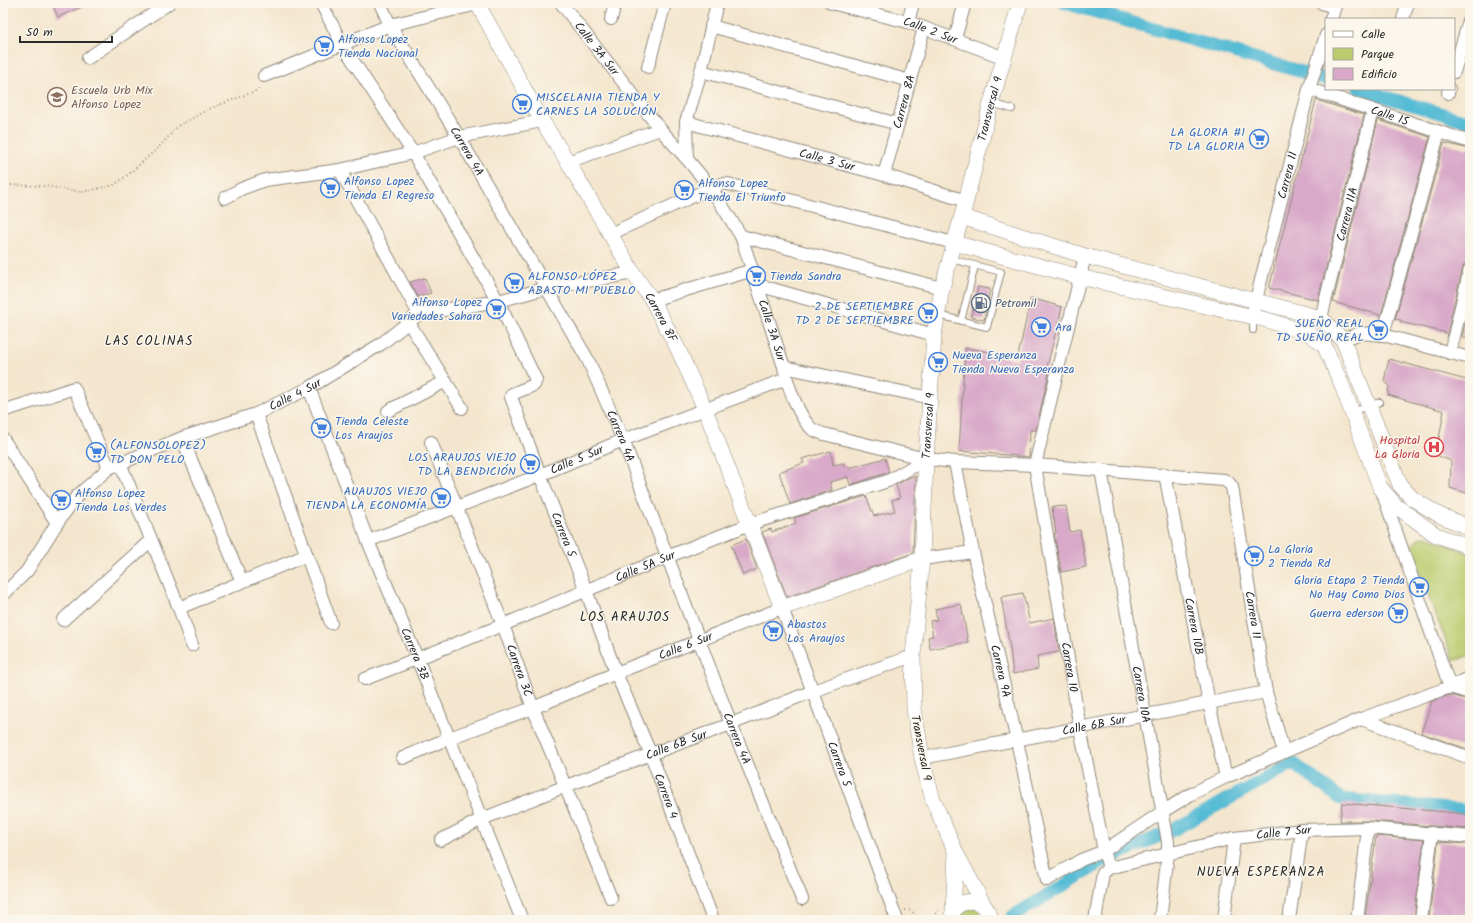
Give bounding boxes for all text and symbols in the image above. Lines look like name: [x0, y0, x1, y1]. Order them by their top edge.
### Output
street label: Calle 2 Sur: [901, 12, 961, 49]
scale bar: [20, 18, 112, 44]
street label: Calle 3A Sur: [570, 18, 625, 80]
legend: [1325, 18, 1455, 90]
text: 50 m: [26, 23, 53, 42]
text: Calle: [1361, 25, 1386, 44]
place label: Alfonso Lopez Tienda Nacional: [338, 30, 418, 63]
supermarket icon: Alfonso Lopez Tienda Nacional: [313, 35, 335, 57]
text: Parque: [1361, 45, 1395, 64]
text: Edificio: [1361, 65, 1397, 84]
street label: Carrera 8A: [888, 73, 920, 131]
street label: Transversal 9: [972, 74, 1008, 143]
place label: Escuela Urb Mix Alfonso Lopez: [71, 81, 154, 114]
school or university icon: Escuela Urb Mix Alfonso Lopez: [46, 86, 68, 108]
place label: MISCELANIA TIENDA Y CARNES LA SOLUCIÓN: [536, 88, 661, 121]
supermarket icon: MISCELANIA TIENDA Y CARNES LA SOLUCIÓN: [511, 93, 533, 115]
street label: Calle 1S: [1368, 100, 1412, 131]
street label: Carrera 4A: [445, 123, 489, 179]
place label: LA GLORIA #1 TD LA GLORIA: [1168, 123, 1245, 156]
supermarket icon: LA GLORIA #1 TD LA GLORIA: [1248, 128, 1270, 150]
street label: Calle 3 Sur: [797, 143, 858, 177]
street label: Carrera 11: [1272, 149, 1303, 201]
place label: Alfonso Lopez Tienda El Regreso: [344, 172, 434, 205]
place label: Alfonso Lopez Tienda El Triunfo: [698, 174, 786, 207]
supermarket icon: Alfonso Lopez Tienda El Regreso: [319, 177, 341, 199]
supermarket icon: Alfonso Lopez Tienda El Triunfo: [673, 179, 695, 201]
street label: Carrera 11A: [1331, 185, 1363, 243]
supermarket icon: Tienda Sandra: [745, 265, 767, 287]
place label: ALFONSO LÓPEZ ABASTO MI PUEBLO: [528, 267, 636, 300]
place label: Tienda Sandra: [770, 267, 842, 286]
supermarket icon: ALFONSO LÓPEZ ABASTO MI PUEBLO: [503, 272, 525, 294]
street label: Carrera 8F: [640, 288, 683, 347]
fuel station icon: Petromil: [970, 292, 992, 314]
place label: Alfonso Lopez Variedades Sahara: [391, 293, 482, 326]
place label: Petromil: [995, 294, 1036, 313]
street label: Calle 3A Sur: [753, 297, 791, 365]
place label: 2 DE SEPTIEMBRE TD 2 DE SEPTIEMBRE: [795, 297, 915, 330]
supermarket icon: Alfonso Lopez Variedades Sahara: [485, 298, 507, 320]
supermarket icon: 2 DE SEPTIEMBRE TD 2 DE SEPTIEMBRE: [917, 302, 939, 324]
place label: SUEÑO REAL TD SUEÑO REAL: [1276, 314, 1364, 347]
supermarket icon: Ara: [1030, 316, 1052, 338]
place label: Ara: [1055, 318, 1072, 337]
supermarket icon: SUEÑO REAL TD SUEÑO REAL: [1367, 319, 1389, 341]
district label: LAS COLINAS: [105, 331, 193, 352]
place label: Nueva Esperanza Tienda Nueva Esperanza: [952, 346, 1075, 379]
supermarket icon: Nueva Esperanza Tienda Nueva Esperanza: [927, 351, 949, 373]
street label: Calle 4 Sur: [266, 373, 326, 416]
street label: Transversal 9: [917, 392, 940, 459]
street label: Carrera 4A: [601, 407, 640, 465]
place label: Tienda Celeste Los Araujos: [335, 412, 409, 445]
supermarket icon: Tienda Celeste Los Araujos: [310, 417, 332, 439]
place label: Hospital La Gloria: [1375, 431, 1420, 464]
place label: (ALFONSOLOPEZ) TD DON PELO: [110, 436, 206, 469]
hospital icon: Hospital La Gloria: [1423, 436, 1445, 458]
street label: Calle 5 Sur: [547, 439, 607, 479]
supermarket icon: (ALFONSOLOPEZ) TD DON PELO: [85, 441, 107, 463]
place label: LOS ARAUJOS VIEJO TD LA BENDICIÓN: [408, 448, 517, 481]
supermarket icon: LOS ARAUJOS VIEJO TD LA BENDICIÓN: [519, 453, 541, 475]
place label: AUAUJOS VIEJO TIENDA LA ECONOMÍA: [306, 482, 428, 515]
place label: Alfonso Lopez Tienda Los Verdes: [75, 484, 167, 517]
supermarket icon: AUAUJOS VIEJO TIENDA LA ECONOMÍA: [430, 487, 452, 509]
supermarket icon: Alfonso Lopez Tienda Los Verdes: [50, 489, 72, 511]
street label: Carrera 5: [546, 509, 582, 561]
place label: La Gloria 2 Tienda Rd: [1268, 540, 1331, 573]
street label: Calle 5A Sur: [612, 545, 679, 587]
supermarket icon: La Gloria 2 Tienda Rd: [1243, 545, 1265, 567]
place label: Gloria Etapa 2 Tienda No Hay Como Dios: [1294, 571, 1405, 604]
supermarket icon: Gloria Etapa 2 Tienda No Hay Como Dios: [1408, 576, 1430, 598]
street label: Carrera 11: [1240, 590, 1267, 641]
street label: Carrera 10B: [1179, 596, 1209, 657]
supermarket icon: Guerra ederson: [1387, 602, 1409, 624]
place label: Guerra ederson: [1309, 604, 1384, 623]
district label: LOS ARAUJOS: [580, 607, 670, 628]
place label: Abastos Los Araujos: [787, 615, 845, 648]
supermarket icon: Abastos Los Araujos: [762, 620, 784, 642]
street label: Carrera 3B: [396, 624, 434, 683]
street label: Calle 6 Sur: [656, 626, 716, 665]
street label: Carrera 10: [1056, 641, 1083, 694]
street label: Carrera 3C: [501, 642, 538, 699]
street label: Carrera 9A: [985, 643, 1016, 699]
street label: Carrera 10A: [1127, 664, 1156, 724]
street label: Calle 6B Sur: [1061, 709, 1128, 740]
street label: Carrera 4A: [718, 710, 756, 767]
street label: Transversal 9: [905, 714, 937, 783]
street label: Calle 6B Sur: [643, 724, 711, 765]
street label: Carrera 5: [822, 739, 857, 791]
street label: Carrera 4: [649, 770, 684, 822]
street label: Calle 7 Sur: [1255, 820, 1313, 845]
district label: NUEVA ESPERANZA: [1197, 862, 1325, 883]

